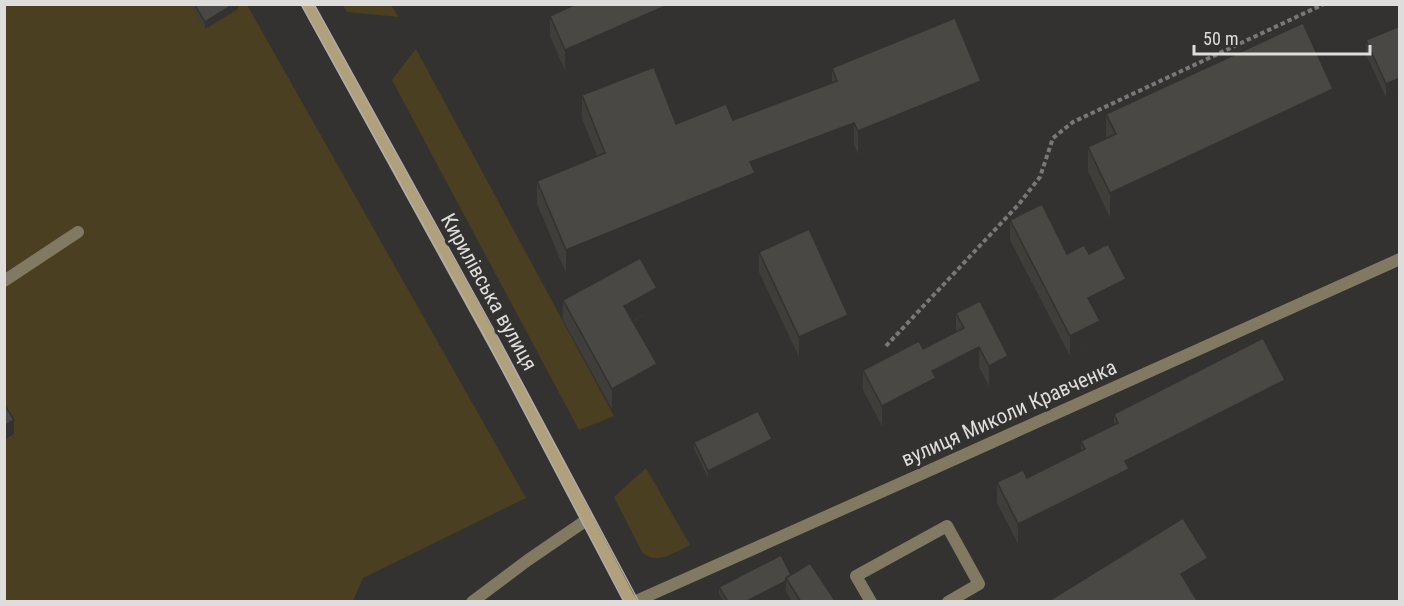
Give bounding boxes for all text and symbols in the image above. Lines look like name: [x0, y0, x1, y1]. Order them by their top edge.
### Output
scale bar: [1194, 18, 1370, 56]
text: 50 m: [1203, 28, 1238, 49]
street label: Кирилівська вулиця: [436, 209, 542, 375]
street label: вулиця Миколи Кравченка: [898, 355, 1120, 471]

